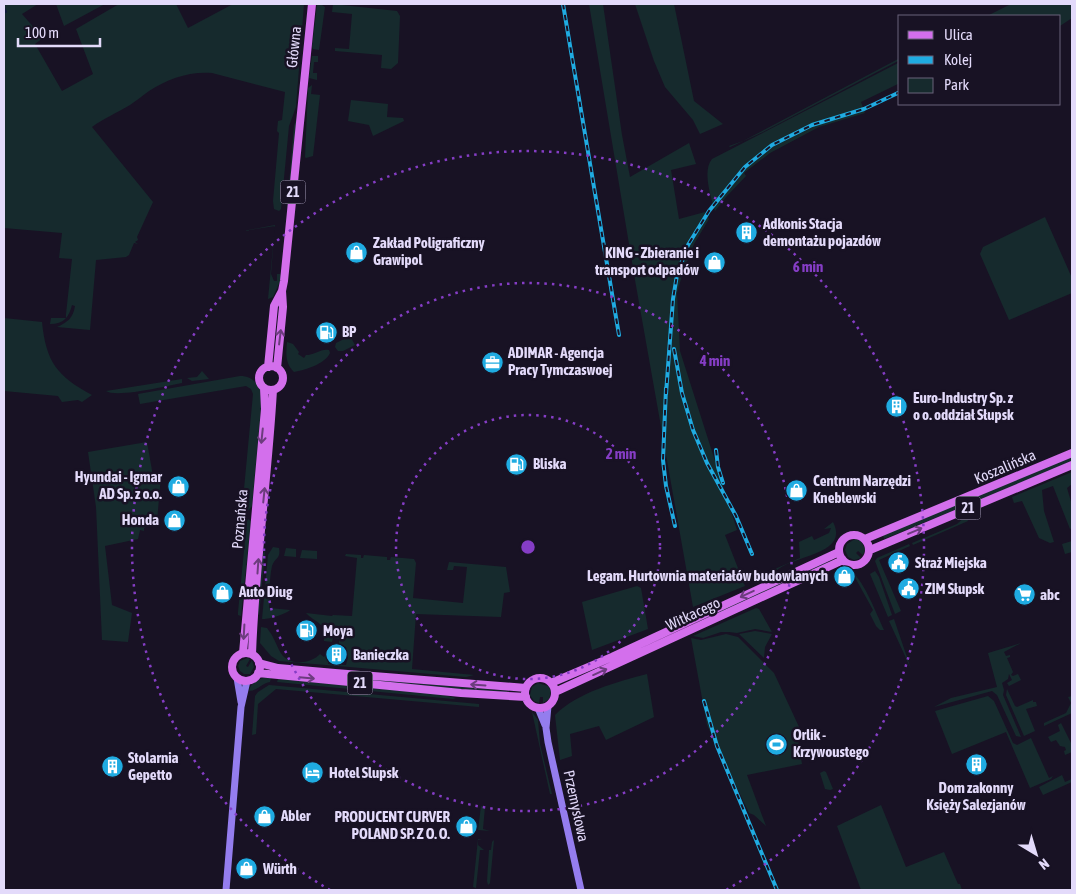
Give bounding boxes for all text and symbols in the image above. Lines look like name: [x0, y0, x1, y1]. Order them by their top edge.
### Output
scale bar: [18, 15, 100, 47]
legend: [898, 15, 1061, 105]
text: 100 m: [25, 24, 59, 41]
street label: Główna: [283, 25, 304, 69]
text: Ulica: [944, 26, 973, 43]
text: Kolej: [944, 51, 972, 68]
text: Park: [944, 76, 969, 93]
road number: 21: [280, 180, 306, 203]
place label: Adkonis Stacja demontażu pojazdów: [762, 215, 881, 249]
building icon: Adkonis Stacja demontażu pojazdów: [735, 221, 759, 245]
place label: Zakład Poligraficzny Grawipol: [373, 234, 485, 268]
shop icon: Zakład Poligraficzny Grawipol: [345, 240, 369, 264]
place label: KING - Zbieranie i transport odpadów: [594, 244, 699, 278]
shop icon: KING - Zbieranie i transport odpadów: [703, 250, 727, 274]
text: 6 min: [793, 258, 823, 275]
fuel station icon: BP: [314, 320, 338, 344]
place label: BP: [342, 323, 357, 340]
one-way arrow: [275, 330, 285, 346]
place label: ADIMAR - Agencja Pracy Tymczaswoej: [507, 344, 613, 378]
office icon: ADIMAR - Agencja Pracy Tymczaswoej: [480, 350, 504, 374]
text: 4 min: [699, 352, 730, 369]
place label: Euro-Industry Sp. z o o. oddział Słupsk: [913, 389, 1014, 423]
building icon: Euro-Industry Sp. z o o. oddział Słupsk: [885, 395, 909, 419]
one-way arrow: [257, 428, 267, 444]
text: 2 min: [606, 445, 636, 462]
street label: Koszalińska: [971, 446, 1038, 487]
fuel station icon: Bliska: [505, 452, 529, 476]
place label: Bliska: [533, 455, 566, 472]
place label: Hyundai - Igmar AD Sp. z o.o.: [75, 468, 163, 502]
place label: Centrum Narzędzi Kneblewski: [813, 472, 911, 506]
shop icon: Hyundai - Igmar AD Sp. z o.o.: [166, 474, 190, 498]
shop icon: Centrum Narzędzi Kneblewski: [785, 478, 809, 502]
street label: Poznańska: [228, 488, 251, 550]
one-way arrow: [259, 488, 269, 504]
road number: 21: [956, 496, 980, 520]
shop icon: Honda: [163, 508, 187, 532]
place label: Honda: [122, 511, 159, 528]
one-way arrow: [907, 525, 922, 534]
centre of rings: [519, 538, 537, 556]
public building icon: Straż Miejska: [887, 551, 911, 575]
place label: Straż Miejska: [915, 554, 987, 571]
one-way arrow: [253, 558, 263, 574]
shop icon: Legam. Hurtownia materiałów budowlanych: [832, 564, 856, 588]
place label: Legam. Hurtownia materiałów budowlanych: [587, 567, 828, 584]
public building icon: ZIM Słupsk: [897, 577, 921, 601]
shop icon: Auto Diug: [211, 580, 235, 604]
place label: ZIM Słupsk: [925, 580, 985, 597]
place label: Auto Diug: [238, 583, 293, 600]
supermarket icon: abc: [1012, 583, 1036, 607]
place label: abc: [1040, 586, 1060, 603]
one-way arrow: [740, 590, 755, 600]
street label: Witkacego: [663, 594, 723, 633]
fuel station icon: Moya: [295, 619, 319, 643]
place label: Moya: [323, 622, 353, 639]
one-way arrow: [240, 624, 249, 640]
building icon: Banieczka: [325, 643, 349, 667]
place label: Banieczka: [353, 646, 409, 663]
one-way arrow: [592, 666, 607, 676]
road number: 21: [348, 671, 372, 694]
one-way arrow: [299, 674, 315, 683]
one-way arrow: [470, 681, 486, 690]
place label: Orlik - Krzywoustego: [793, 726, 869, 760]
sports icon: Orlik - Krzywoustego: [765, 732, 789, 756]
place label: Stolarnia Gepetto: [128, 749, 179, 783]
building icon: Dom zakonny Księży Salezjanów: [964, 753, 988, 777]
building icon: Stolarnia Gepetto: [100, 755, 124, 779]
hotel icon: Hotel Slupsk: [301, 761, 325, 785]
place label: Hotel Slupsk: [329, 764, 399, 781]
street label: Przemysłowa: [561, 769, 592, 843]
place label: Dom zakonny Księży Salezjanów: [926, 779, 1026, 813]
shop icon: Abler: [253, 804, 277, 828]
place label: Abler: [280, 807, 311, 824]
place label: PRODUCENT CURVER POLAND SP. Z O. O.: [334, 808, 450, 842]
shop icon: PRODUCENT CURVER POLAND SP. Z O. O.: [454, 814, 478, 838]
north arrow: [1011, 829, 1061, 879]
text: N: [1036, 855, 1052, 873]
shop icon: Würth: [235, 857, 259, 881]
place label: Würth: [262, 860, 297, 877]

